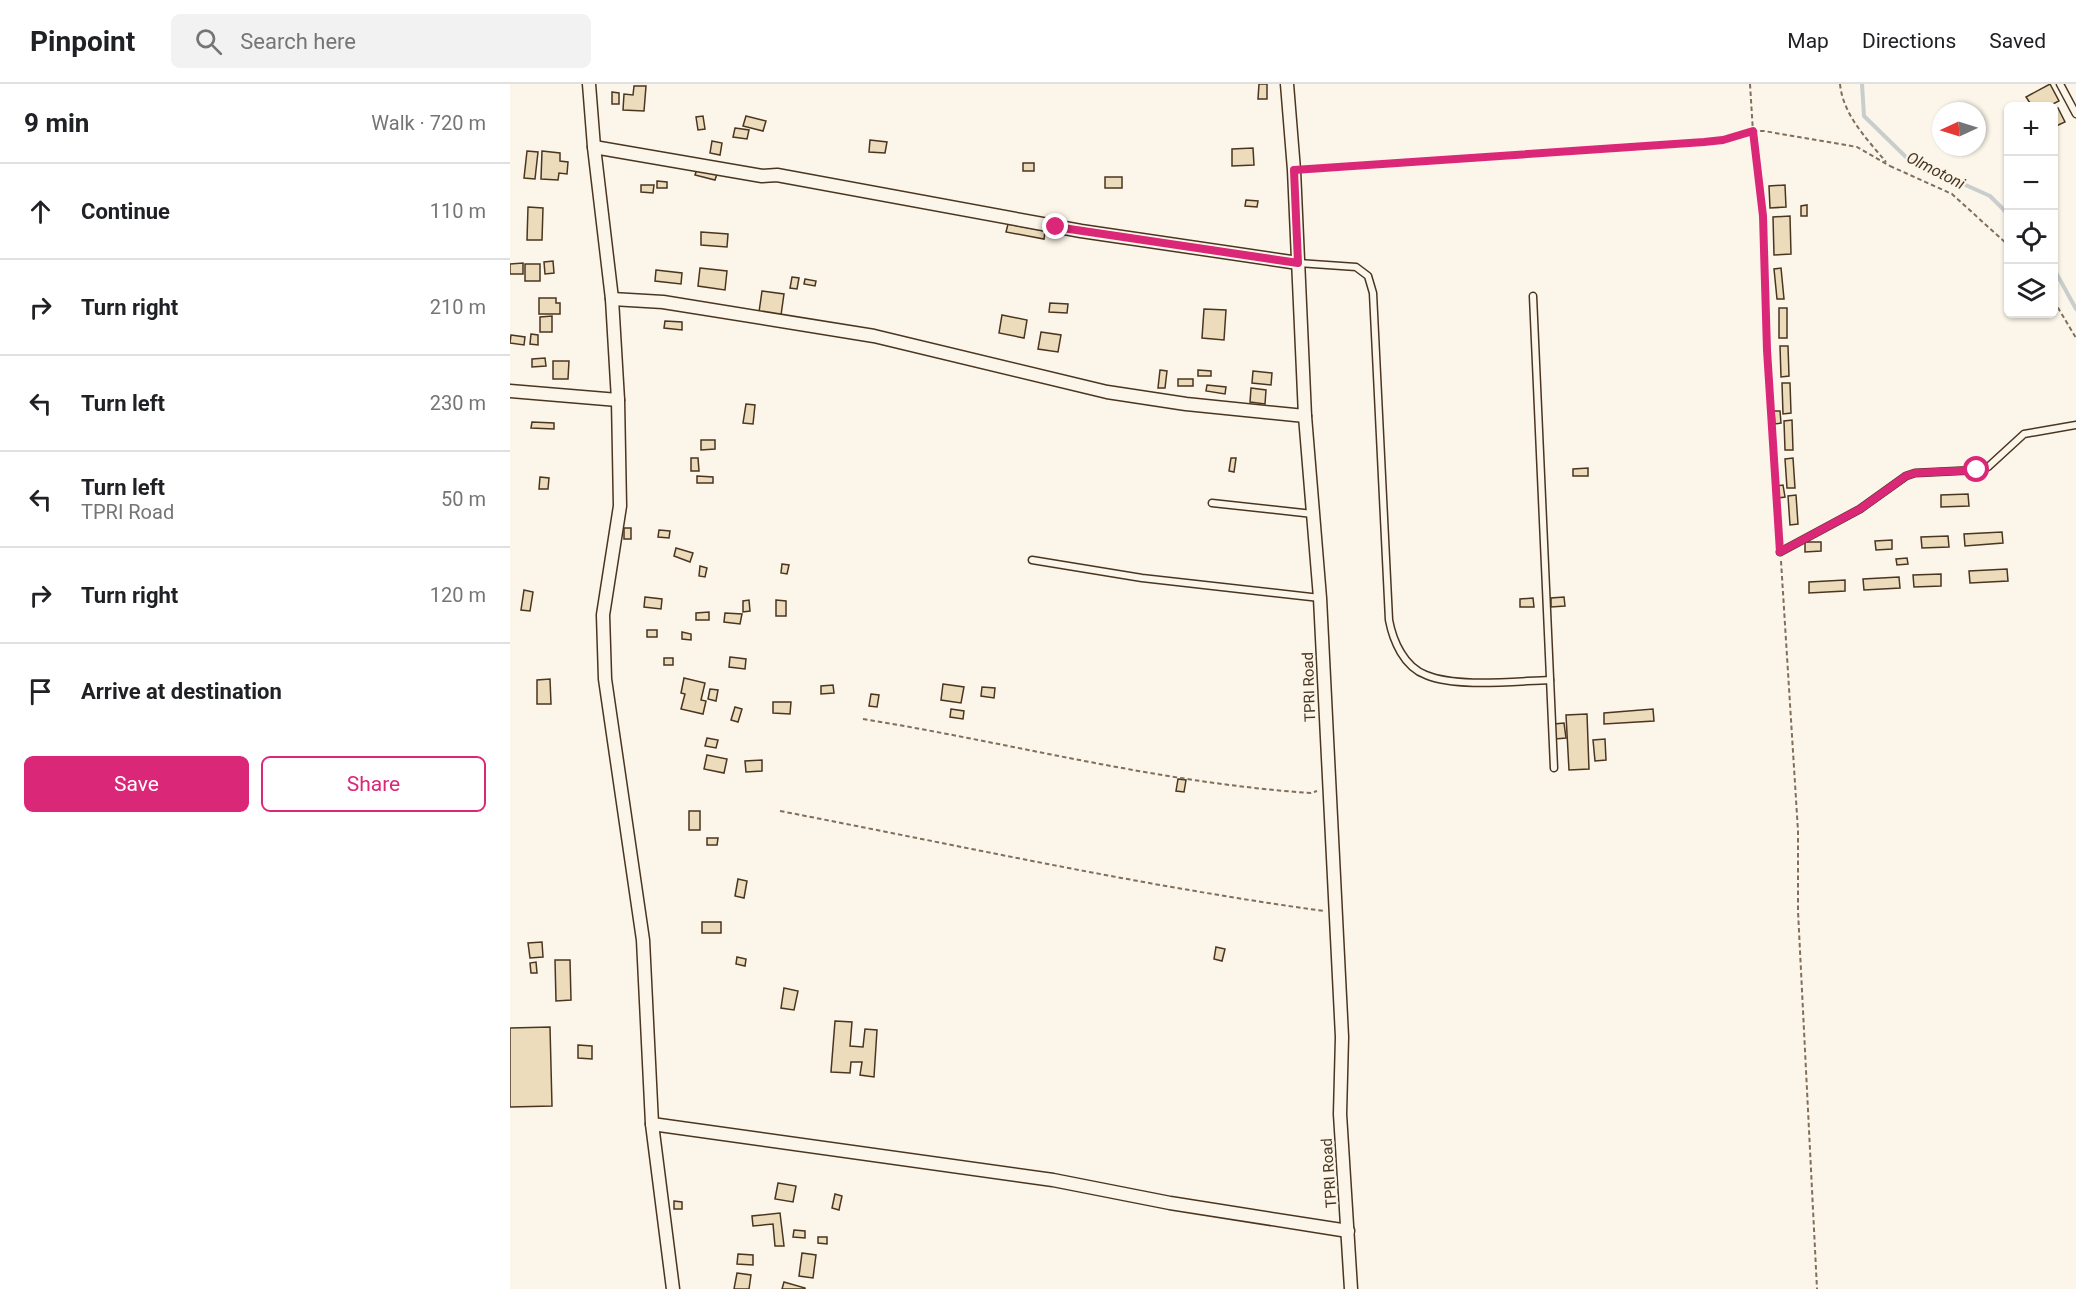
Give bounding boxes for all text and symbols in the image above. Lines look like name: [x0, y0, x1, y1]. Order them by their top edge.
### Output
search box: [171, 14, 591, 68]
text: Pinpoint: [30, 25, 135, 58]
icon: search: [192, 25, 225, 58]
text: Search here: [240, 29, 356, 54]
text: Map: [1787, 29, 1829, 53]
text: Directions: [1862, 29, 1956, 53]
text: Saved: [1989, 29, 2046, 53]
north arrow: [1932, 102, 1986, 156]
map controls: [2004, 102, 2058, 318]
button: +: [2004, 102, 2058, 156]
text: 9 min: [24, 108, 89, 138]
text: Walk · 720 m: [371, 111, 486, 135]
water label: Olmotoni: [1903, 148, 1968, 193]
button: −: [2004, 156, 2058, 210]
icon: ahead: [24, 195, 57, 228]
text: Continue: [81, 199, 170, 224]
text: 110 m: [430, 199, 486, 223]
button: locate: [2004, 210, 2058, 264]
route end: [1042, 213, 1068, 239]
button: layers: [2004, 264, 2058, 318]
icon: right: [24, 291, 57, 324]
text: Turn right: [81, 295, 178, 320]
text: 210 m: [430, 295, 486, 319]
icon: left: [24, 387, 57, 420]
text: Turn left: [81, 391, 165, 416]
text: 230 m: [430, 391, 486, 415]
route start: [1963, 456, 1989, 482]
text: Turn left: [81, 475, 165, 500]
icon: left: [24, 483, 57, 516]
text: 50 m: [441, 487, 486, 511]
text: TPRI Road: [81, 500, 174, 524]
icon: right: [24, 579, 57, 612]
text: Turn right: [81, 583, 178, 608]
text: 120 m: [430, 583, 486, 607]
street label: TPRI Road: [1299, 652, 1319, 722]
icon: arrive: [24, 675, 57, 708]
text: Arrive at destination: [81, 679, 282, 704]
button: Save: [24, 756, 249, 812]
button: Share: [261, 756, 486, 812]
street label: TPRI Road: [1318, 1138, 1340, 1208]

